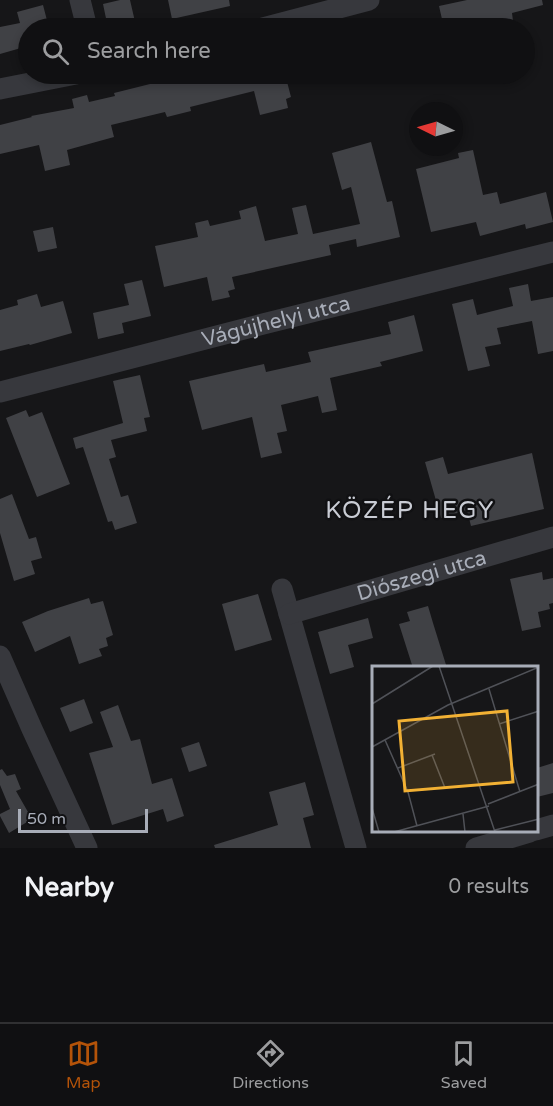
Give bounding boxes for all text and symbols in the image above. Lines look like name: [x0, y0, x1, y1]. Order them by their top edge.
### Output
search box: [18, 18, 535, 84]
icon: search: [39, 35, 72, 68]
text: Search here: [87, 38, 211, 64]
north arrow: [409, 102, 463, 156]
street label: Vágújhelyi utca: [199, 291, 353, 352]
district label: KÖZÉP HEGY: [325, 495, 495, 525]
street label: Diószegi utca: [354, 545, 489, 607]
inset map: [372, 666, 538, 833]
scale bar: [18, 806, 148, 834]
text: 50 m: [27, 809, 66, 829]
text: Nearby: [24, 872, 114, 903]
text: 0 results: [449, 875, 529, 899]
tab: Map: [66, 1037, 100, 1093]
tab: Directions: [232, 1037, 309, 1093]
tab: Saved: [441, 1037, 487, 1093]

